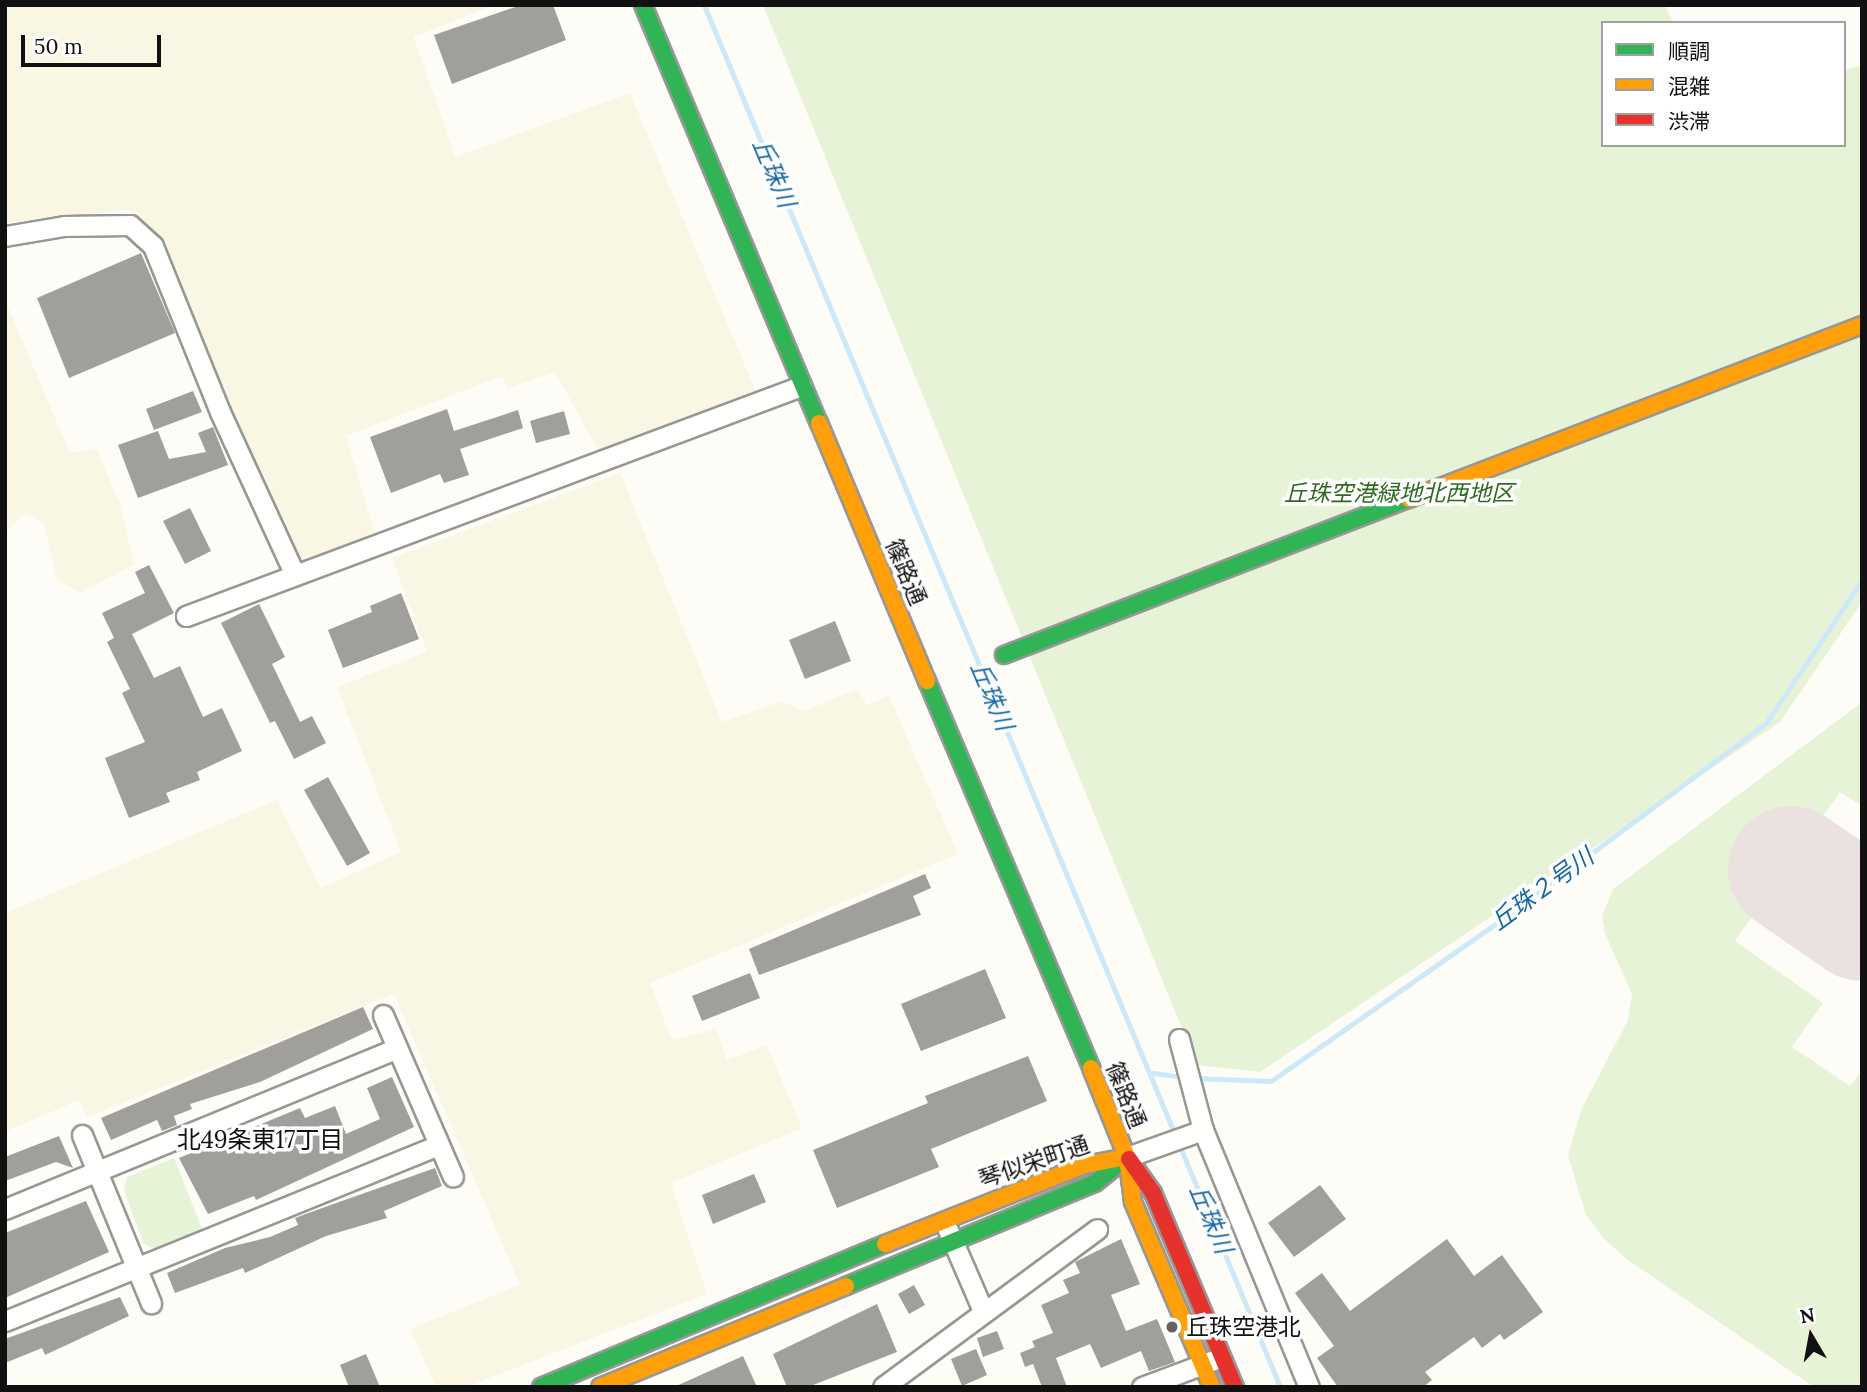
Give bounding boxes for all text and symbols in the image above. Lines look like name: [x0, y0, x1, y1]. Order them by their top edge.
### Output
scale bar: [24, 21, 164, 65]
legend: [1601, 21, 1846, 147]
text: 50 m: [34, 33, 83, 60]
text: 順調: [1668, 38, 1710, 65]
text: 混雑: [1668, 73, 1710, 100]
text: 渋滞: [1668, 108, 1710, 135]
water label: 丘珠川: [747, 134, 801, 212]
park label: 丘珠空港緑地北西地区: [1284, 479, 1514, 507]
street label: 篠路通: [880, 535, 932, 609]
water label: 丘珠川: [965, 657, 1019, 735]
water label: 丘珠２号川: [1485, 842, 1599, 936]
street label: 篠路通: [1100, 1058, 1152, 1132]
district label: 北49条東17丁目: [177, 1126, 343, 1154]
street label: 琴似栄町通: [975, 1130, 1093, 1194]
water label: 丘珠川: [1184, 1180, 1238, 1258]
north arrow: [1776, 1301, 1846, 1371]
text: N: [1798, 1302, 1817, 1328]
place label: 丘珠空港北: [1186, 1313, 1301, 1341]
marker: 丘珠空港北: [1164, 1319, 1180, 1335]

